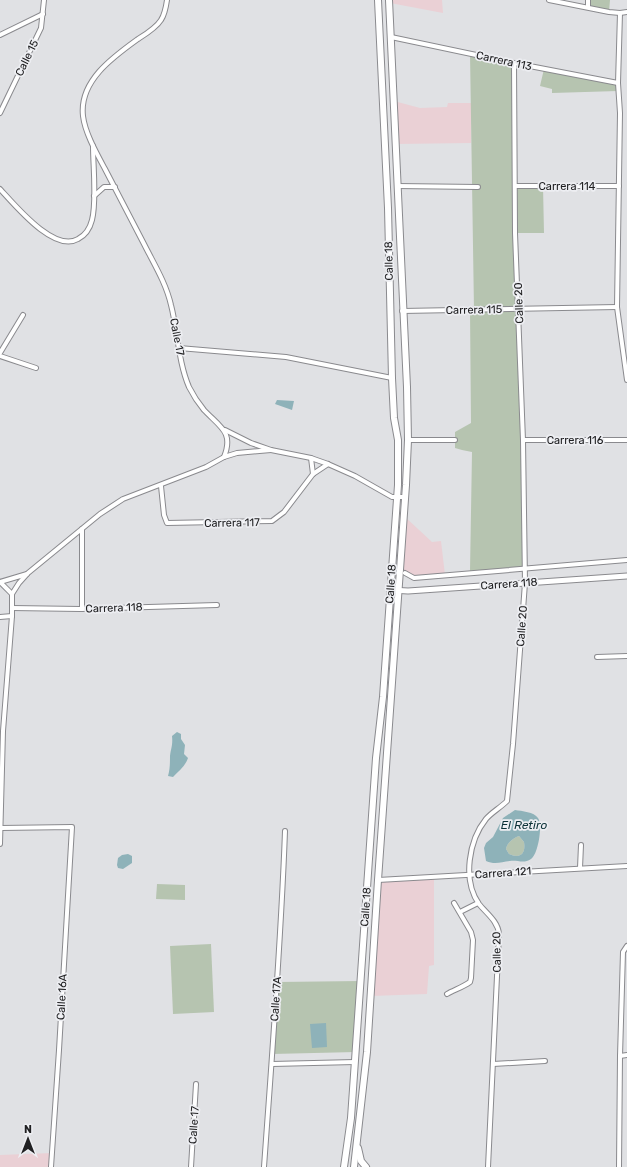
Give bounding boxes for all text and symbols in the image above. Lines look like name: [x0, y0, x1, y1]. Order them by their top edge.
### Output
street label: Calle 15: [13, 37, 42, 78]
street label: Carrera 113: [475, 49, 533, 73]
street label: Carrera 114: [539, 180, 596, 193]
street label: Calle 18: [382, 241, 396, 281]
street label: Calle 20: [512, 282, 526, 324]
street label: Carrera 115: [446, 303, 503, 317]
street label: Calle 17: [167, 317, 187, 357]
street label: Carrera 116: [547, 434, 604, 447]
street label: Carrera 117: [204, 516, 260, 530]
street label: Calle 18: [383, 564, 399, 604]
street label: Carrera 118: [480, 576, 538, 592]
street label: Carrera 118: [85, 601, 143, 615]
street label: Calle 20: [514, 605, 530, 647]
water label: El Retiro: [501, 818, 547, 832]
street label: Carrera 121: [474, 865, 532, 881]
street label: Calle 18: [358, 887, 374, 927]
street label: Calle 20: [490, 931, 504, 973]
street label: Calle 16A: [54, 973, 70, 1020]
street label: Calle 17A: [268, 976, 284, 1022]
street label: Calle 17: [186, 1105, 202, 1144]
north arrow: [8, 1119, 48, 1159]
text: N: [24, 1123, 32, 1136]

